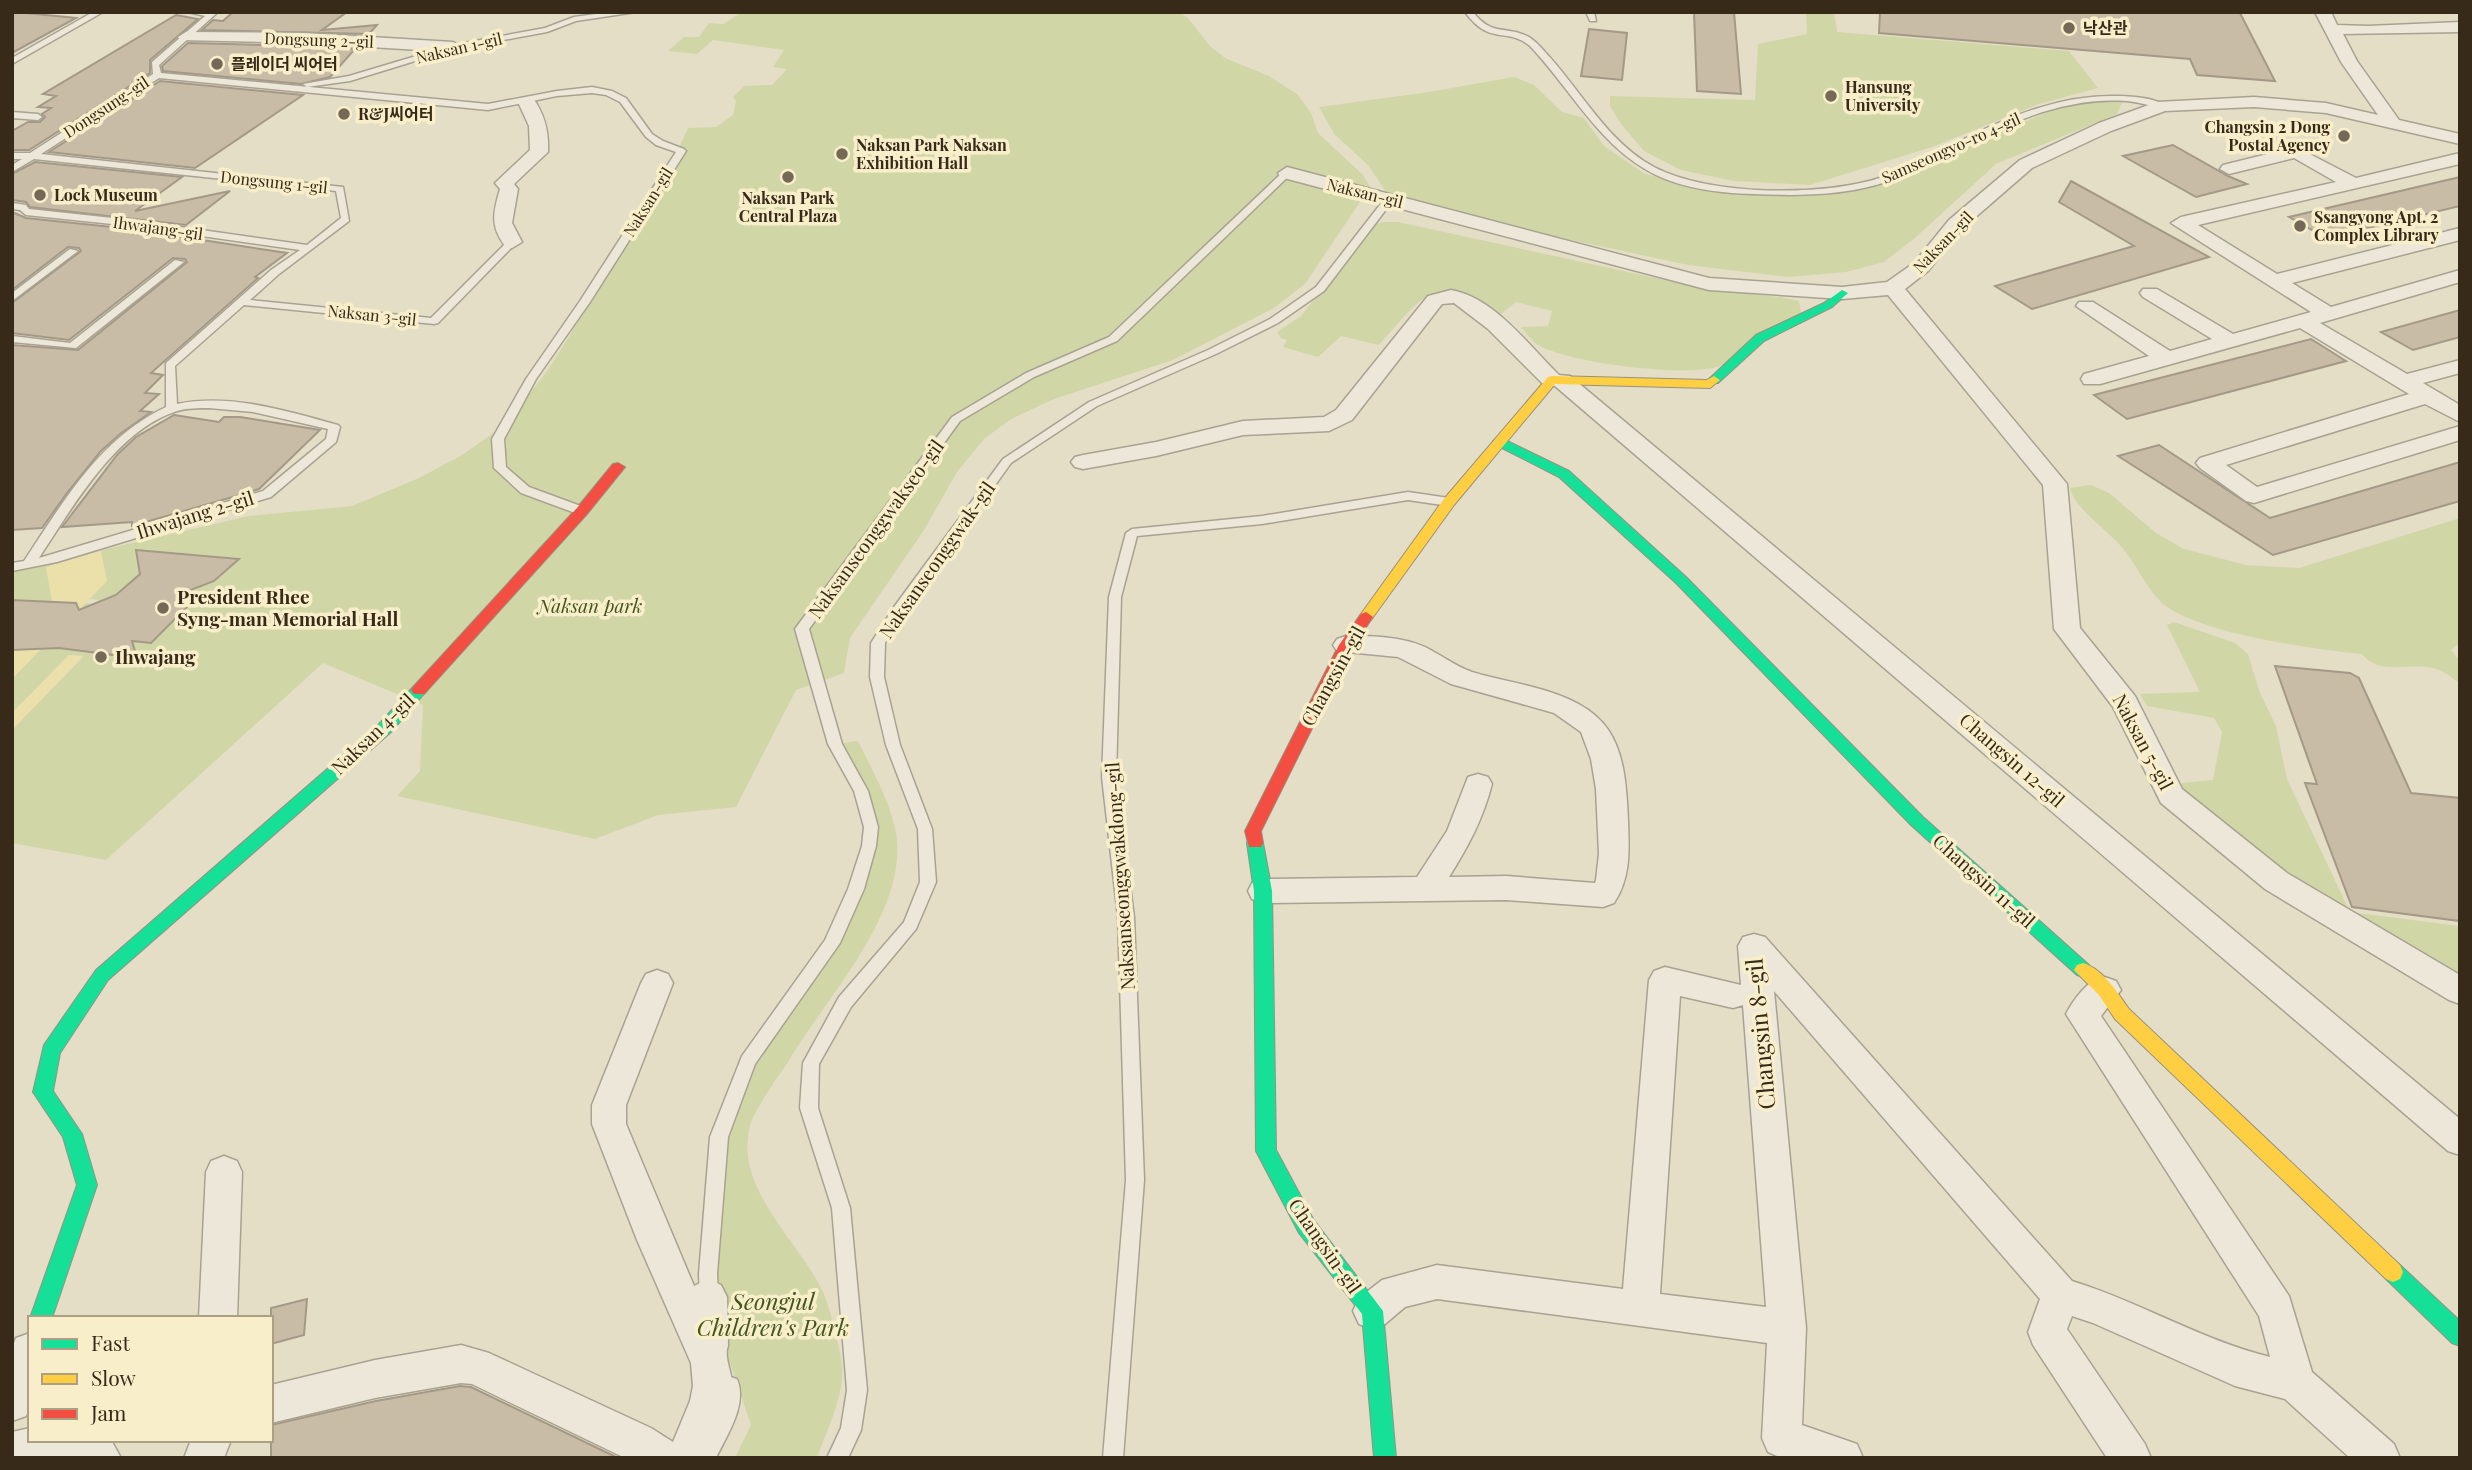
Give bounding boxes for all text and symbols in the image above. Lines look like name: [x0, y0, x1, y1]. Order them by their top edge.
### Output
place label: 낙산관: [2083, 17, 2127, 38]
marker: 낙산관: [2061, 20, 2077, 36]
street label: Dongsung 2-gil: [264, 27, 375, 52]
street label: Naksan 1-gil: [414, 27, 504, 68]
place label: 플레이더 씨어터: [231, 53, 338, 74]
marker: 플레이더 씨어터: [209, 56, 225, 72]
street label: Dongsung-gil: [59, 71, 153, 142]
place label: Hansung University: [1845, 76, 1921, 115]
marker: Hansung University: [1823, 88, 1839, 104]
place label: R&J씨어터: [358, 103, 433, 124]
marker: R&J씨어터: [336, 106, 352, 122]
street label: Samseongyo-ro 4-gil: [1878, 107, 2024, 188]
place label: Changsin 2 Dong Postal Agency: [2204, 116, 2331, 155]
marker: Changsin 2 Dong Postal Agency: [2336, 128, 2352, 144]
place label: Naksan Park Naksan Exhibition Hall: [856, 134, 1007, 173]
marker: Naksan Park Naksan Exhibition Hall: [834, 146, 850, 162]
street label: Naksan-gil: [618, 163, 677, 240]
street label: Dongsung 1-gil: [219, 165, 329, 198]
marker: Naksan Park Central Plaza: [780, 169, 796, 185]
street label: Naksan-gil: [1325, 173, 1406, 212]
place label: Lock Museum: [54, 184, 158, 205]
marker: Lock Museum: [32, 187, 48, 203]
place label: Naksan Park Central Plaza: [739, 187, 838, 226]
street label: Naksan-gil: [1908, 206, 1978, 277]
place label: Ssangyong Apt. 2 Complex Library: [2314, 206, 2440, 245]
street label: Ihwajang-gil: [112, 211, 205, 244]
marker: Ssangyong Apt. 2 Complex Library: [2292, 218, 2308, 234]
street label: Naksan 3-gil: [327, 299, 418, 330]
street label: Naksanseonggwakseo-gil: [801, 433, 949, 623]
street label: Naksanseonggwak-gil: [872, 475, 1000, 643]
street label: Ihwajang 2-gil: [133, 484, 257, 544]
place label: President Rhee Syng-man Memorial Hall: [177, 583, 399, 631]
park label: Naksan park: [536, 592, 642, 618]
marker: President Rhee Syng-man Memorial Hall: [155, 600, 171, 616]
street label: Changsin-gil: [1294, 620, 1371, 730]
place label: Ihwajang: [115, 643, 196, 669]
marker: Ihwajang: [93, 649, 109, 665]
street label: Naksan 4-gil: [325, 687, 420, 780]
street label: Naksan 5-gil: [2108, 689, 2180, 795]
street label: Changsin 12-gil: [1954, 706, 2071, 813]
street label: Naksanseonggwakdong-gil: [1098, 761, 1140, 991]
street label: Changsin 11-gil: [1928, 827, 2042, 934]
street label: Changsin 8-gil: [1737, 957, 1782, 1111]
street label: Changsin-gil: [1283, 1193, 1368, 1299]
park label: Seongjul Children's Park: [697, 1285, 849, 1342]
legend: [28, 1316, 273, 1442]
text: Fast: [91, 1328, 130, 1356]
text: Slow: [91, 1363, 136, 1391]
text: Jam: [90, 1398, 127, 1426]

